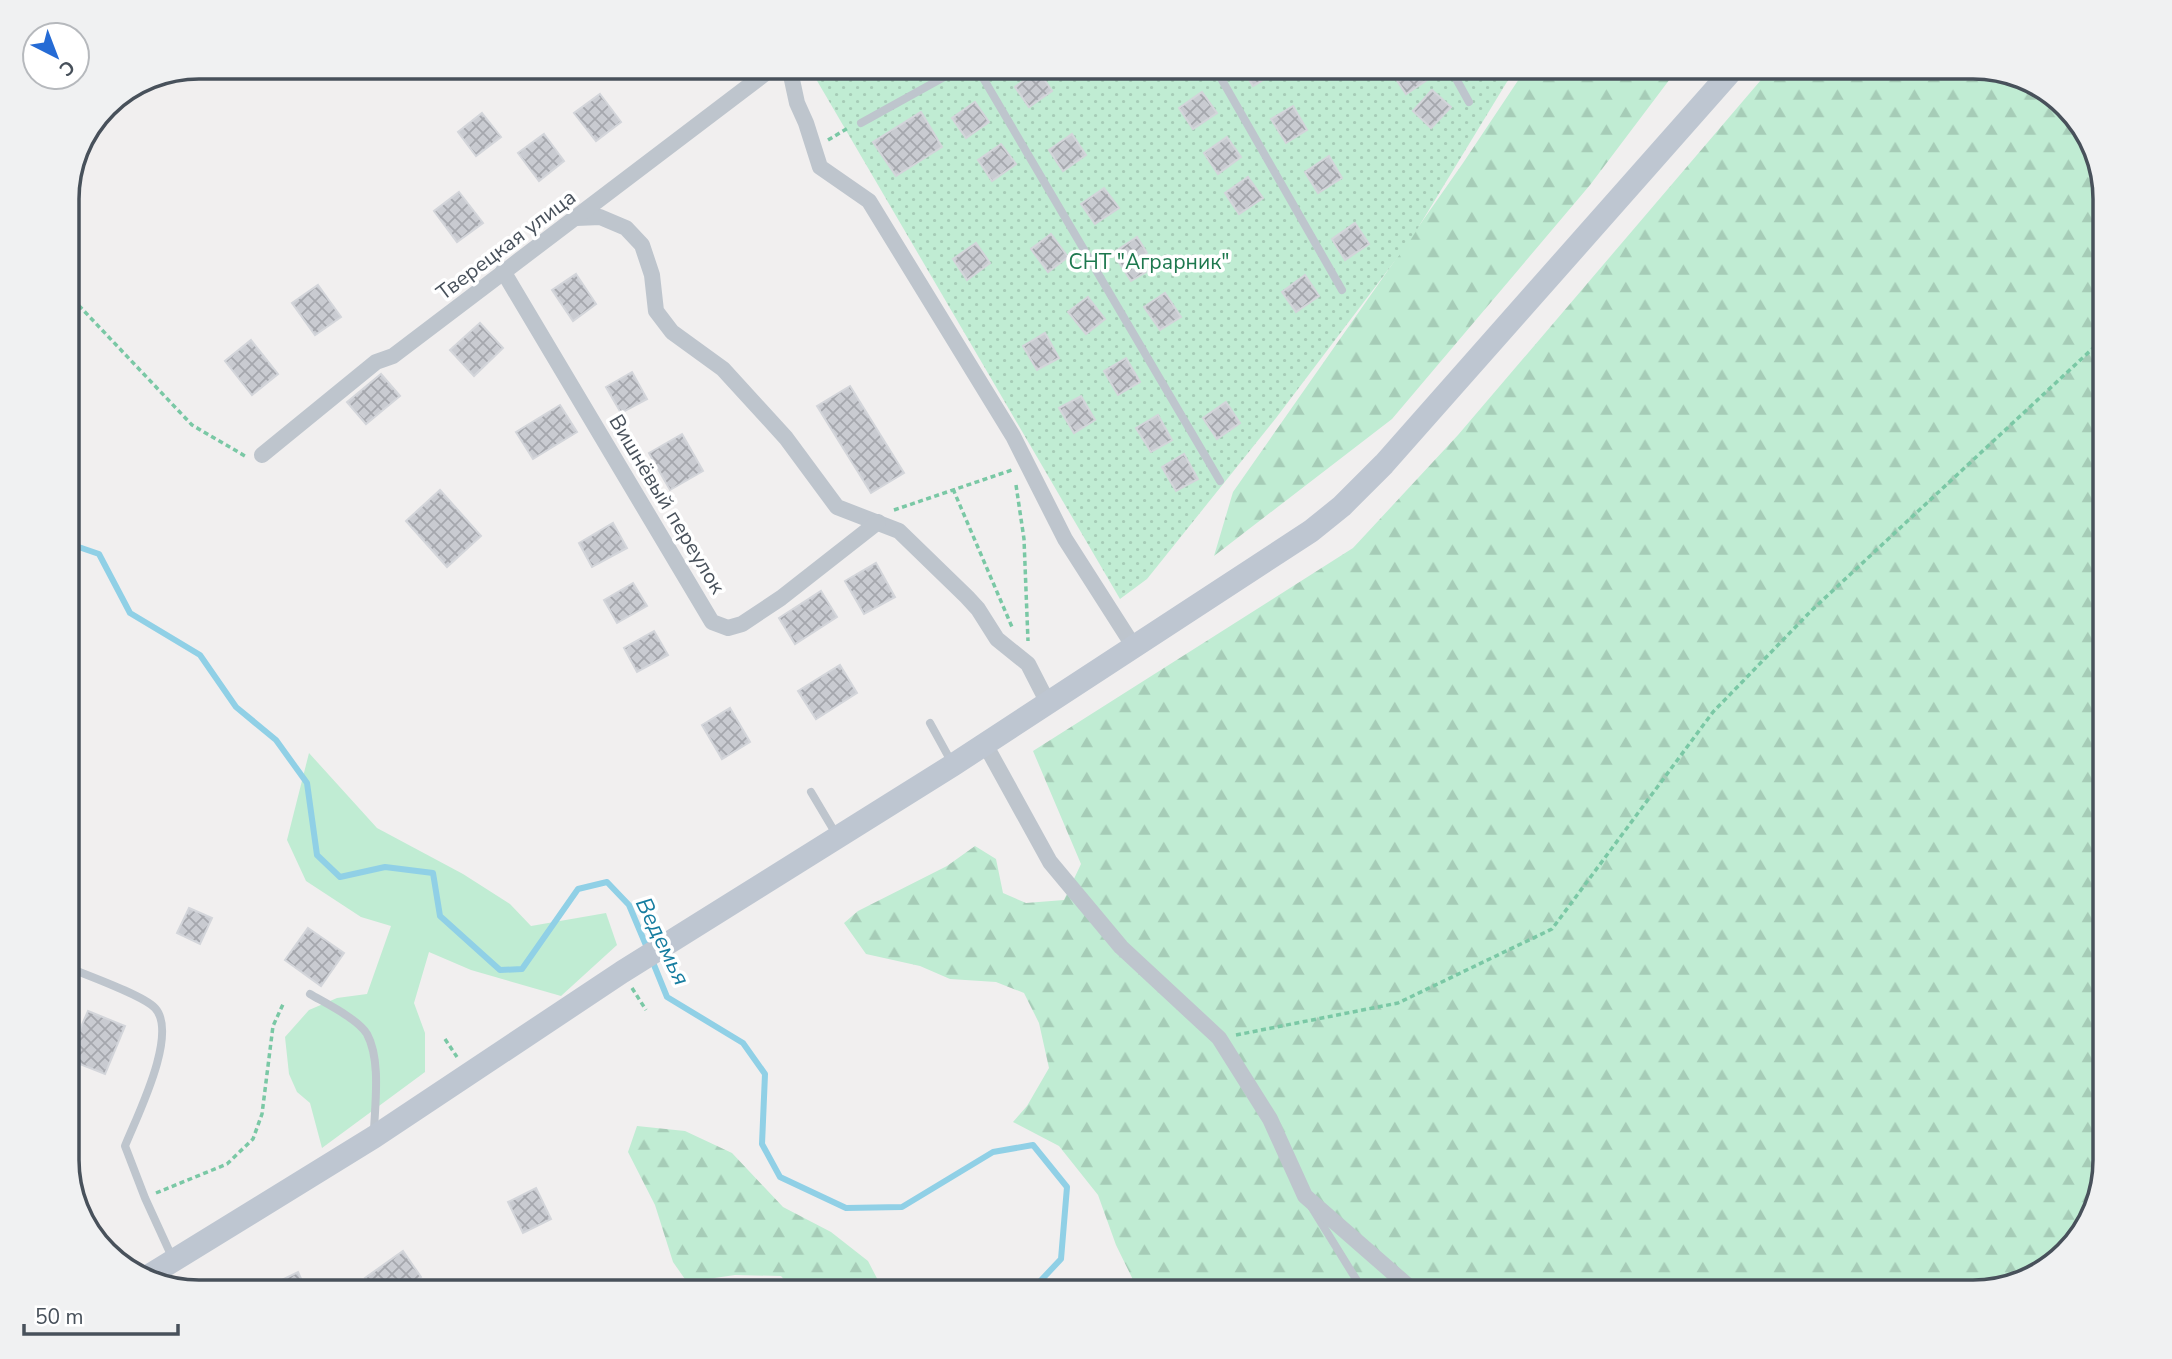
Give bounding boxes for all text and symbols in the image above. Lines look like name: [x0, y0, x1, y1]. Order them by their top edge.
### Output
north arrow: [21, 21, 91, 91]
text: С: [53, 54, 80, 82]
street label: Тверецкая улица: [431, 183, 581, 307]
park label: СНТ "Аграрник": [1069, 248, 1229, 276]
street label: Вишнёвый переулок: [602, 409, 732, 600]
water label: Ведемья: [628, 892, 697, 990]
scale bar: [24, 1292, 178, 1336]
text: 50 m: [35, 1303, 84, 1331]

